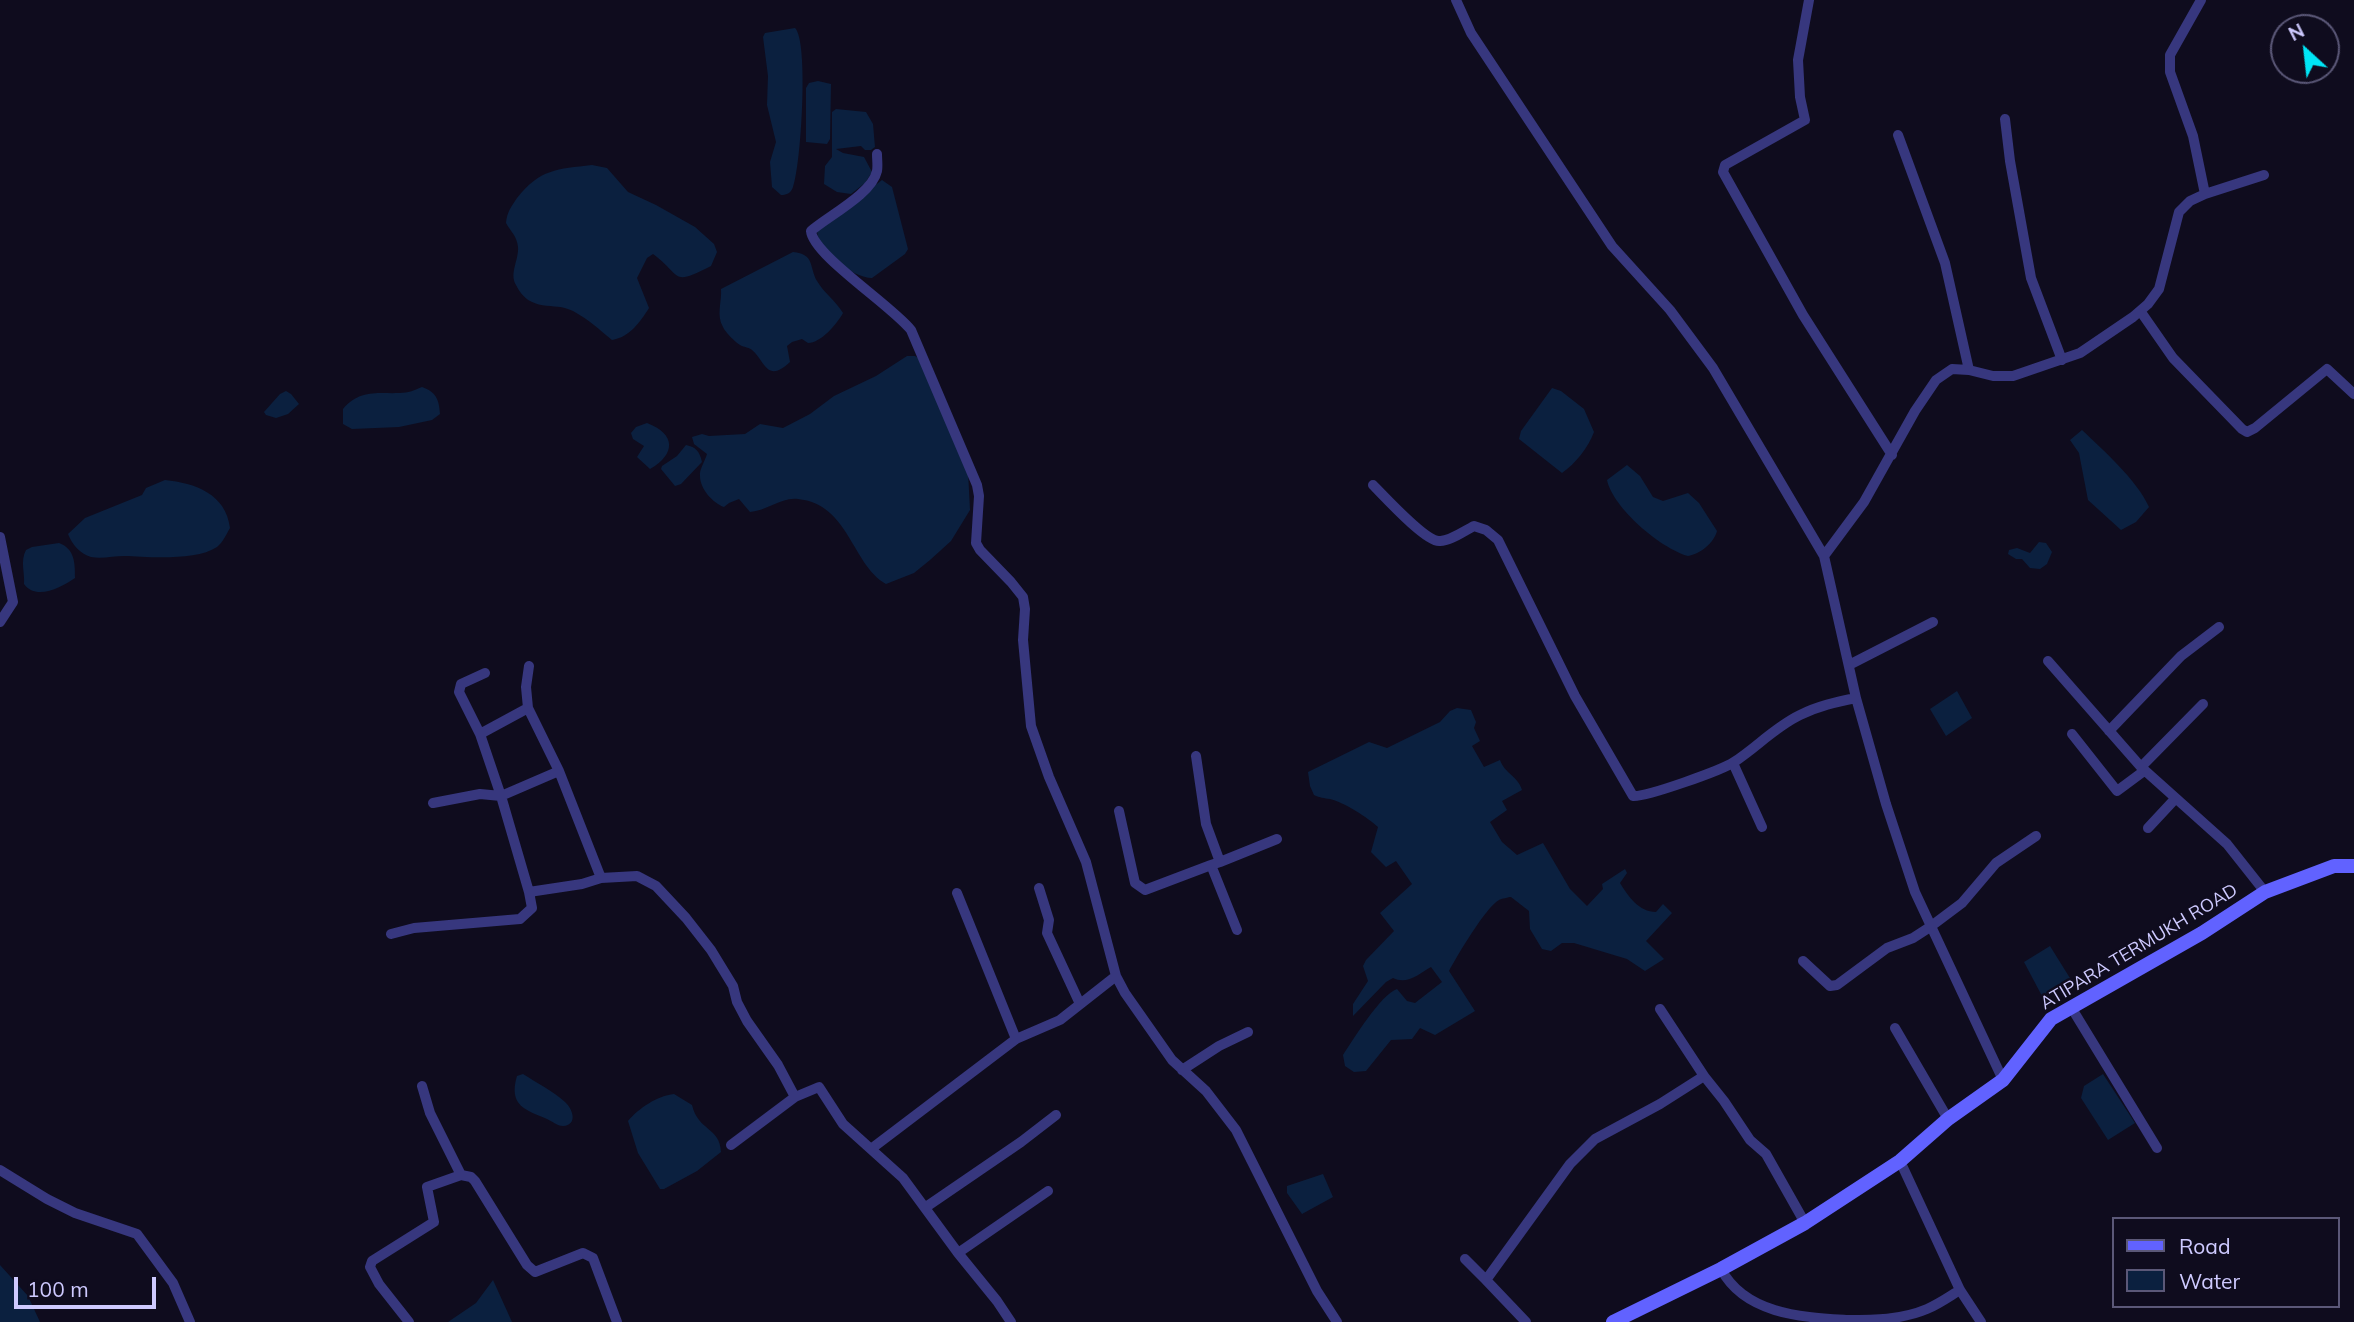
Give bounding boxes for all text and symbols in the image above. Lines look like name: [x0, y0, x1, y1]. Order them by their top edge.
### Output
north arrow: [2270, 14, 2340, 84]
text: N: [2285, 18, 2308, 46]
street label: ATIPARA TERMUKH ROAD: [2036, 879, 2242, 1015]
legend: [2112, 1217, 2340, 1308]
text: Road: [2179, 1233, 2230, 1259]
scale bar: [18, 1262, 159, 1306]
text: Water: [2179, 1268, 2240, 1294]
text: 100 m: [27, 1276, 89, 1302]

